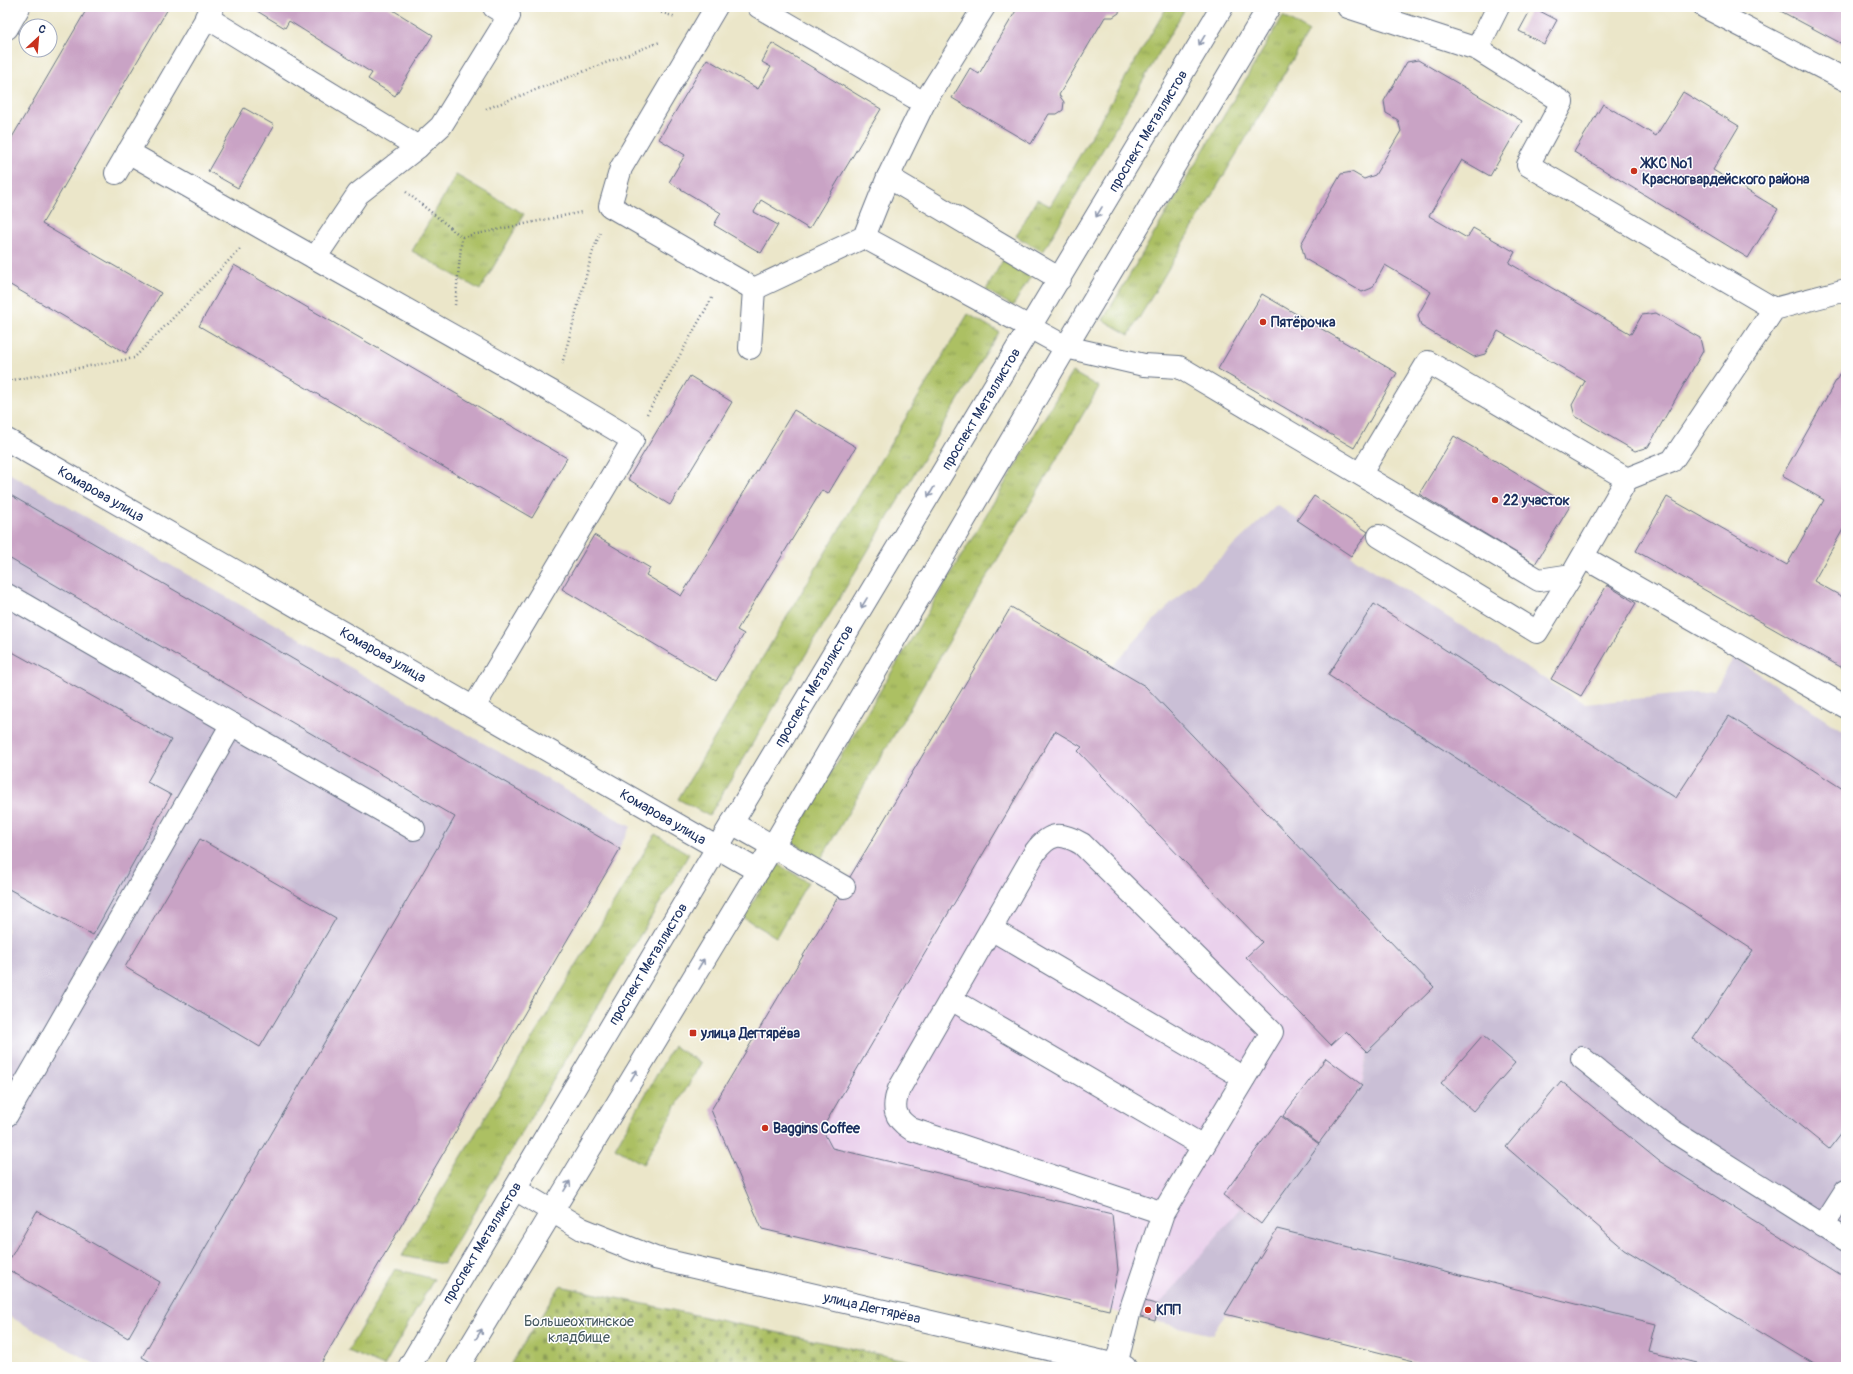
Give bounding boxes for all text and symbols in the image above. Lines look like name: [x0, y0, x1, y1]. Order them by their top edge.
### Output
north arrow: [18, 18, 58, 58]
text: С: [36, 22, 48, 37]
one-way arrow: [1197, 34, 1205, 46]
street label: проспект Металлистов: [1105, 67, 1191, 195]
place label: ЖКС №1 Красногвардейского района: [1639, 155, 1810, 188]
marker: ЖКС №1 Красногвардейского района: [1629, 166, 1639, 176]
one-way arrow: [1095, 206, 1103, 218]
place label: Пятёрочка: [1271, 314, 1336, 331]
marker: Пятёрочка: [1258, 317, 1268, 327]
street label: проспект Металлистов: [938, 345, 1024, 473]
street label: Комарова улица: [55, 462, 147, 526]
one-way arrow: [927, 486, 935, 498]
place label: 22 участок: [1503, 492, 1570, 509]
marker: 22 участок: [1490, 495, 1500, 505]
one-way arrow: [860, 597, 868, 609]
street label: проспект Металлистов: [771, 622, 857, 750]
street label: Комарова улица: [337, 623, 429, 687]
street label: Комарова улица: [617, 785, 709, 849]
street label: проспект Металлистов: [605, 900, 691, 1028]
one-way arrow: [698, 958, 706, 970]
place label: улица Дегтярёва: [700, 1025, 801, 1042]
marker: улица Дегтярёва: [688, 1028, 698, 1038]
one-way arrow: [631, 1069, 639, 1081]
place label: Baggins Coffee: [773, 1120, 861, 1137]
marker: Baggins Coffee: [760, 1123, 770, 1133]
street label: проспект Металлистов: [439, 1179, 525, 1307]
one-way arrow: [564, 1180, 572, 1192]
street label: улица Дегтярёва: [821, 1288, 922, 1327]
place label: КПП: [1156, 1302, 1181, 1319]
marker: КПП: [1143, 1305, 1153, 1315]
park label: Большеохтинское кладбище: [524, 1313, 634, 1346]
one-way arrow: [475, 1328, 483, 1340]

